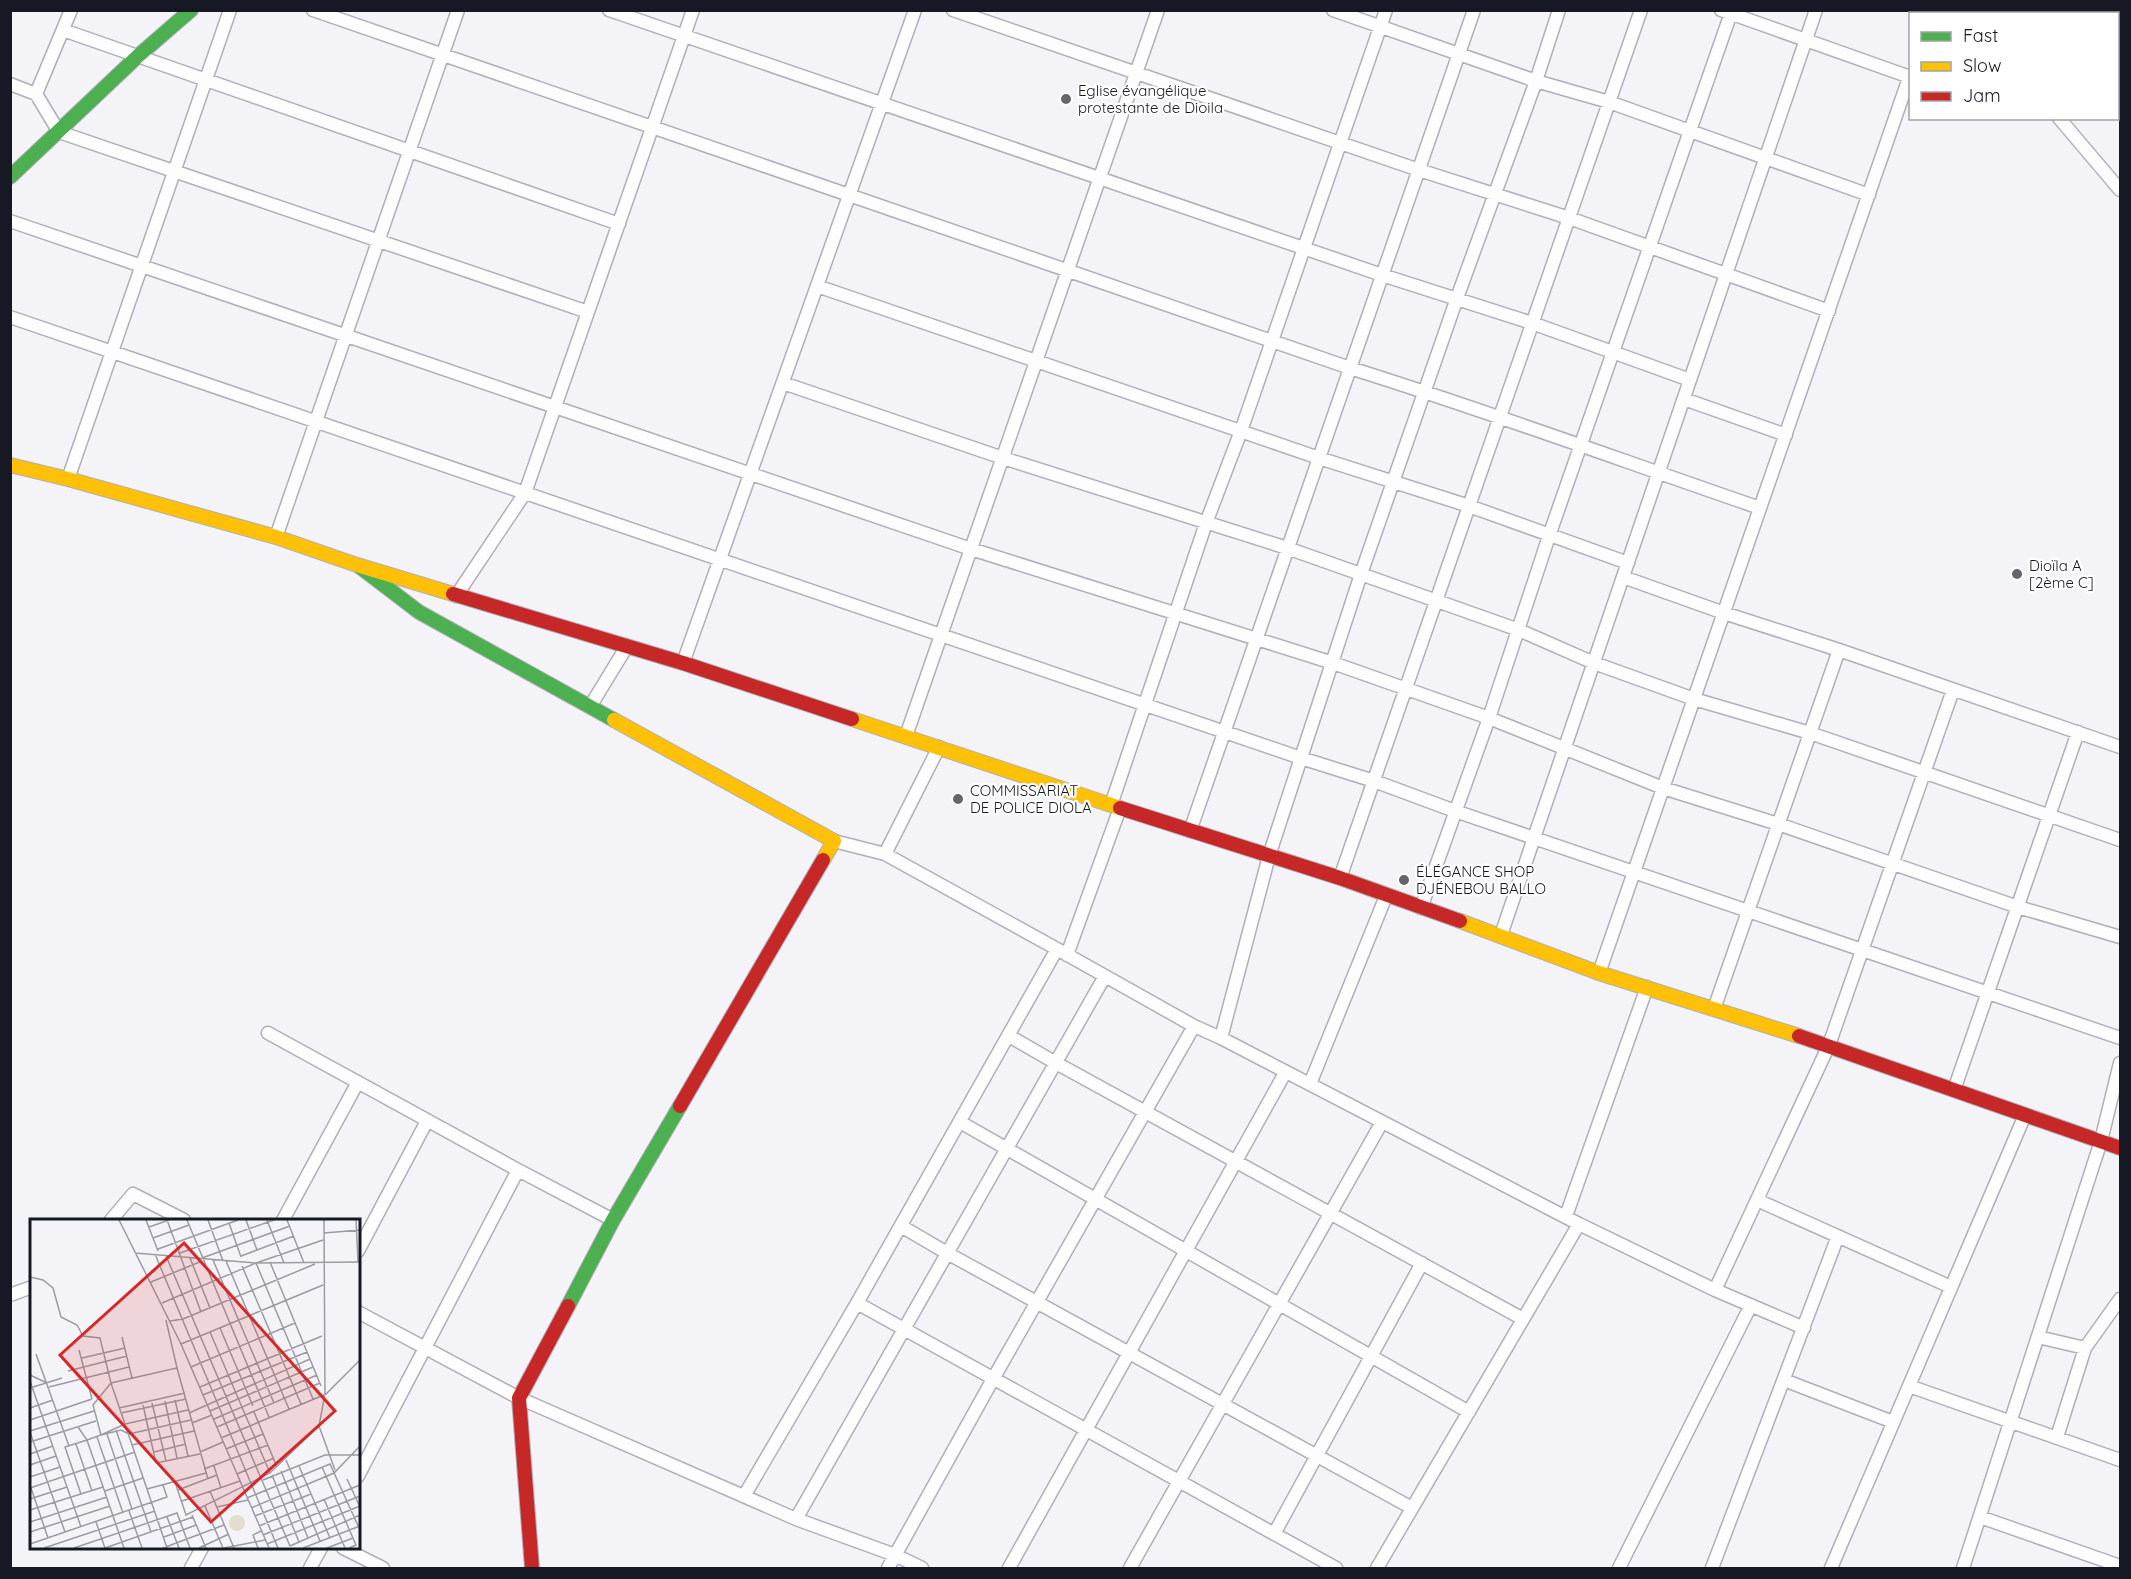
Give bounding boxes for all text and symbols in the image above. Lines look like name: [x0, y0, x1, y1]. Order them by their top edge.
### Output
legend: [1909, 12, 2119, 120]
text: Fast: [1963, 24, 1998, 47]
text: Slow: [1963, 54, 2001, 77]
place label: Eglise évangélique protestante de Dioila: [1078, 81, 1223, 117]
text: Jam: [1963, 84, 2001, 107]
marker: Eglise évangélique protestante de Dioila: [1059, 92, 1073, 106]
place label: Dioïla A [2ème C]: [2029, 556, 2094, 592]
marker: Dioïla A [2ème C]: [2010, 567, 2024, 581]
place label: COMMISSARIAT DE POLICE DIOLA: [970, 781, 1092, 817]
marker: COMMISSARIAT DE POLICE DIOLA: [951, 792, 965, 806]
place label: ÉLÉGANCE SHOP DJÉNEBOU BALLO: [1416, 862, 1546, 898]
marker: ÉLÉGANCE SHOP DJÉNEBOU BALLO: [1397, 873, 1411, 887]
inset map: [30, 1219, 360, 1549]

